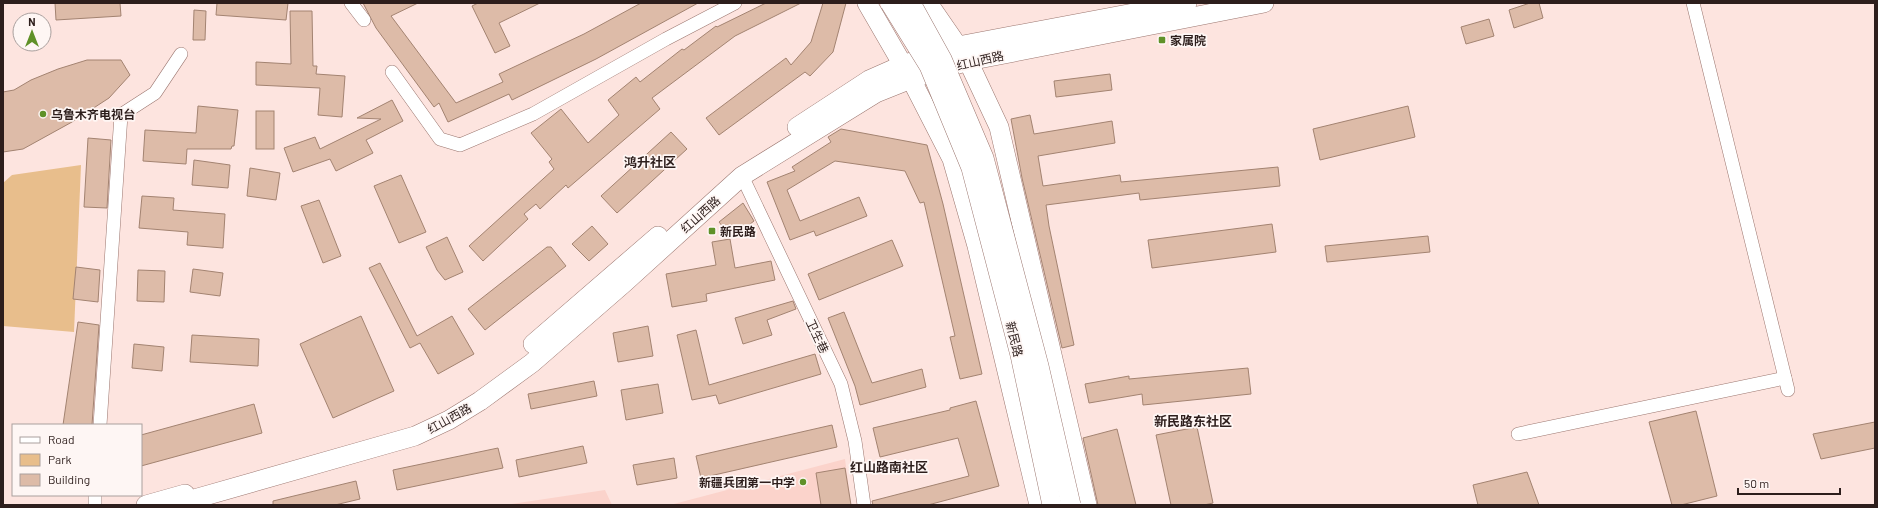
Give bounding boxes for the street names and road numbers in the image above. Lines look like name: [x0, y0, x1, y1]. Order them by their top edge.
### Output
street label: 红山西路: [955, 48, 1005, 72]
street label: 红山西路: [677, 193, 723, 235]
street label: 卫生巷: [804, 317, 832, 355]
street label: 新民路: [1004, 320, 1026, 358]
street label: 红山西路: [425, 400, 473, 436]

